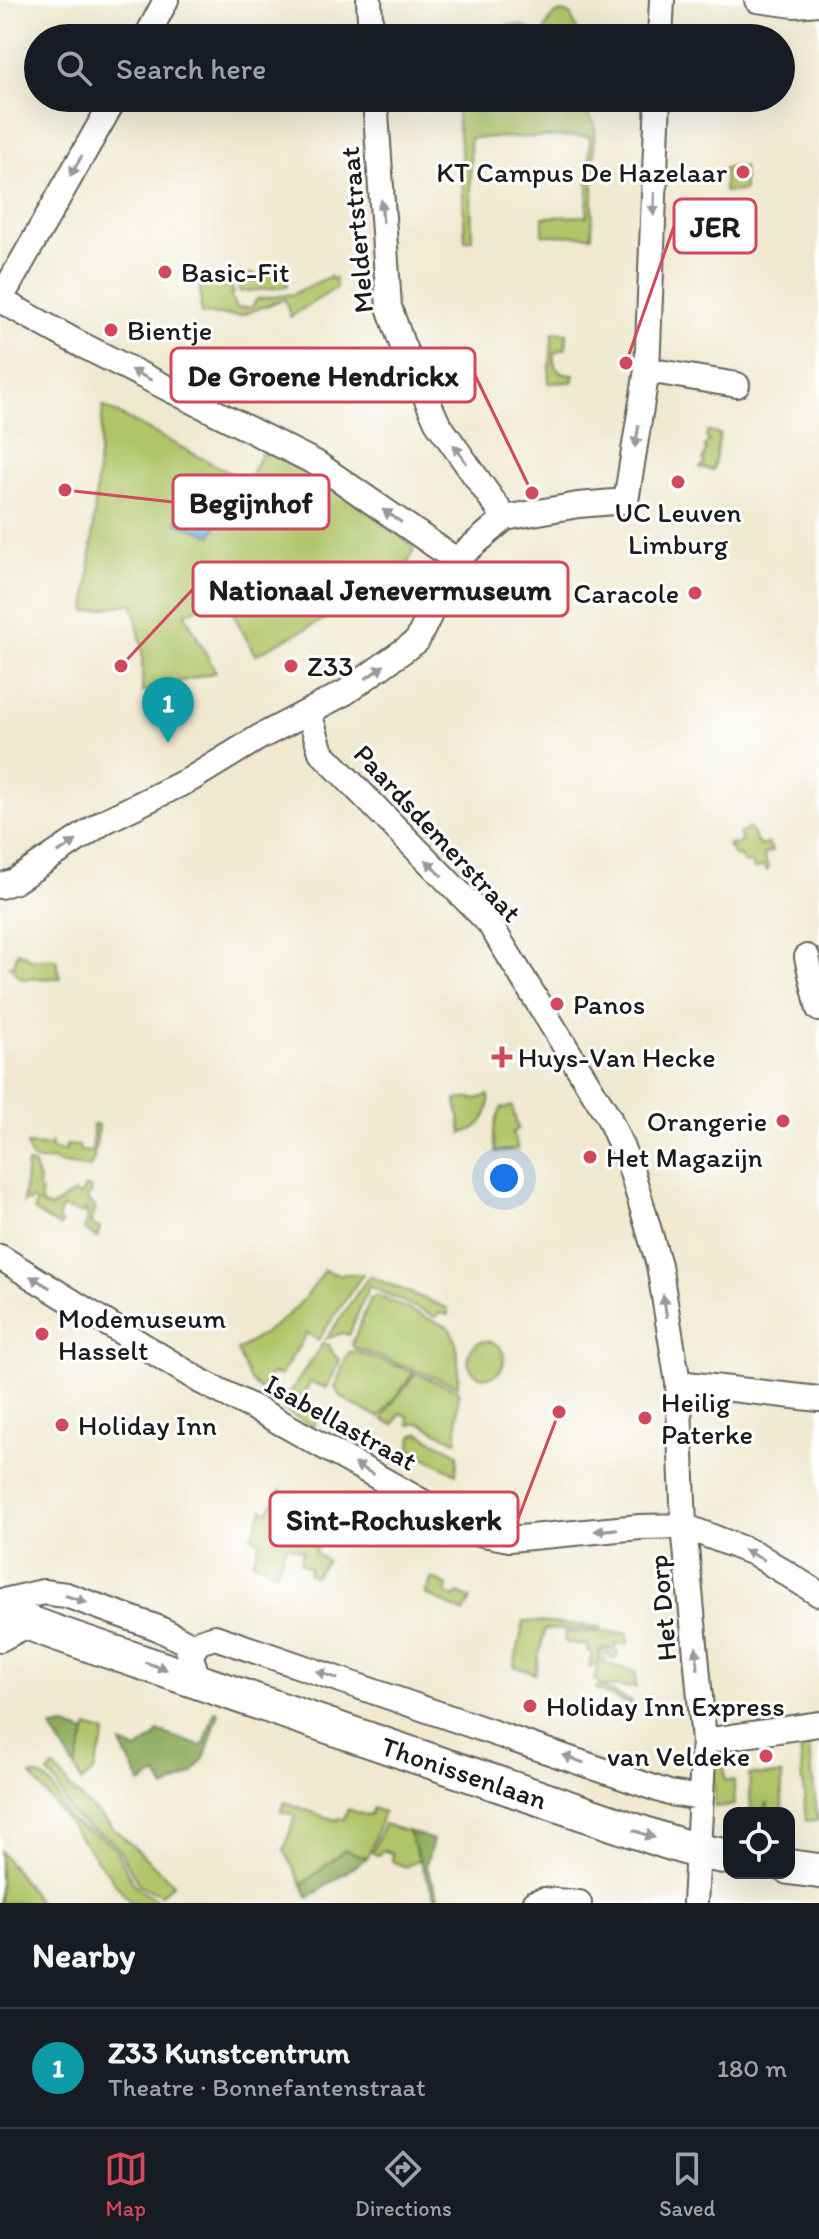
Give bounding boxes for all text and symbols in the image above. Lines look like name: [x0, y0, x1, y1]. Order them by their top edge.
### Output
search box: [24, 24, 795, 112]
icon: search: [52, 46, 96, 90]
text: Search here: [116, 50, 266, 87]
street label: Meldertstraat: [332, 145, 380, 315]
one-way arrow: [69, 155, 83, 177]
place label: KT Campus De Hazelaar: [436, 155, 727, 189]
marker: KT Campus De Hazelaar: [734, 163, 752, 181]
one-way arrow: [647, 192, 660, 217]
one-way arrow: [376, 198, 389, 223]
callout: JER: [674, 199, 756, 253]
text: JER: [689, 208, 740, 245]
place label: Basic-Fit: [181, 255, 289, 289]
marker: Basic-Fit: [156, 263, 174, 281]
place label: Bientje: [127, 313, 212, 347]
marker: Bientje: [102, 321, 120, 339]
callout: De Groene Hendrickx: [171, 348, 475, 402]
text: De Groene Hendrickx: [187, 357, 460, 394]
one-way arrow: [130, 368, 153, 382]
one-way arrow: [630, 424, 643, 449]
one-way arrow: [452, 443, 468, 465]
marker: UC Leuven Limburg: [669, 473, 687, 491]
callout: Begijnhof: [173, 475, 329, 529]
text: Begijnhof: [189, 484, 314, 521]
place label: UC Leuven Limburg: [614, 495, 742, 561]
one-way arrow: [382, 508, 403, 523]
callout: Nationaal Jenevermuseum: [193, 562, 568, 616]
text: Nationaal Jenevermuseum: [208, 571, 552, 608]
place label: Caracole: [573, 576, 679, 610]
marker: Caracole: [686, 584, 704, 602]
place label: Z33: [307, 649, 353, 683]
marker: Z33: [282, 657, 300, 675]
one-way arrow: [365, 664, 385, 680]
pin: 1: [142, 677, 194, 743]
street label: Paardsdemerstraat: [347, 737, 529, 929]
one-way arrow: [56, 840, 77, 855]
one-way arrow: [426, 859, 444, 878]
place label: Panos: [573, 987, 645, 1021]
marker: Panos: [548, 995, 566, 1013]
place label: Huys-Van Hecke: [518, 1040, 716, 1074]
marker: Huys-Van Hecke: [493, 1048, 511, 1066]
place label: Orangerie: [647, 1104, 767, 1138]
marker: Orangerie: [774, 1112, 792, 1130]
place label: Het Magazijn: [606, 1140, 763, 1174]
marker: Het Magazijn: [581, 1148, 599, 1166]
your location: [484, 1158, 524, 1198]
one-way arrow: [29, 1275, 51, 1289]
one-way arrow: [659, 1293, 671, 1318]
place label: Modemuseum Hasselt: [58, 1301, 226, 1367]
marker: Modemuseum Hasselt: [33, 1325, 51, 1343]
street label: Isabellastraat: [259, 1366, 423, 1478]
place label: Heilig Paterke: [661, 1385, 753, 1451]
place label: Holiday Inn: [78, 1408, 217, 1442]
marker: Heilig Paterke: [636, 1409, 654, 1427]
marker: Holiday Inn: [53, 1416, 71, 1434]
one-way arrow: [353, 1462, 375, 1476]
callout: Sint-Rochuskerk: [270, 1492, 518, 1546]
text: Sint-Rochuskerk: [286, 1501, 502, 1538]
one-way arrow: [593, 1524, 618, 1537]
one-way arrow: [743, 1548, 766, 1562]
street label: Het Dorp: [640, 1553, 684, 1663]
one-way arrow: [64, 1593, 88, 1606]
one-way arrow: [690, 1645, 703, 1670]
one-way arrow: [144, 1661, 168, 1673]
one-way arrow: [314, 1668, 338, 1680]
place label: Holiday Inn Express: [546, 1689, 785, 1723]
marker: Holiday Inn Express: [521, 1697, 539, 1715]
street label: Thonissenlaan: [377, 1728, 552, 1817]
place label: van Veldeke: [607, 1739, 750, 1773]
marker: van Veldeke: [757, 1747, 775, 1765]
one-way arrow: [560, 1753, 584, 1765]
map controls: [723, 1807, 795, 1879]
button: locate: [723, 1807, 795, 1879]
one-way arrow: [632, 1828, 656, 1840]
text: Nearby: [32, 1935, 135, 1976]
text: Z33 Kunstcentrum: [108, 2034, 350, 2071]
text: 1: [52, 2052, 64, 2084]
text: 180 m: [717, 2052, 787, 2084]
text: Theatre · Bonnefantenstraat: [108, 2071, 426, 2103]
tab: Map: [104, 2147, 148, 2222]
tab: Directions: [355, 2147, 452, 2222]
tab: Saved: [659, 2147, 715, 2222]

